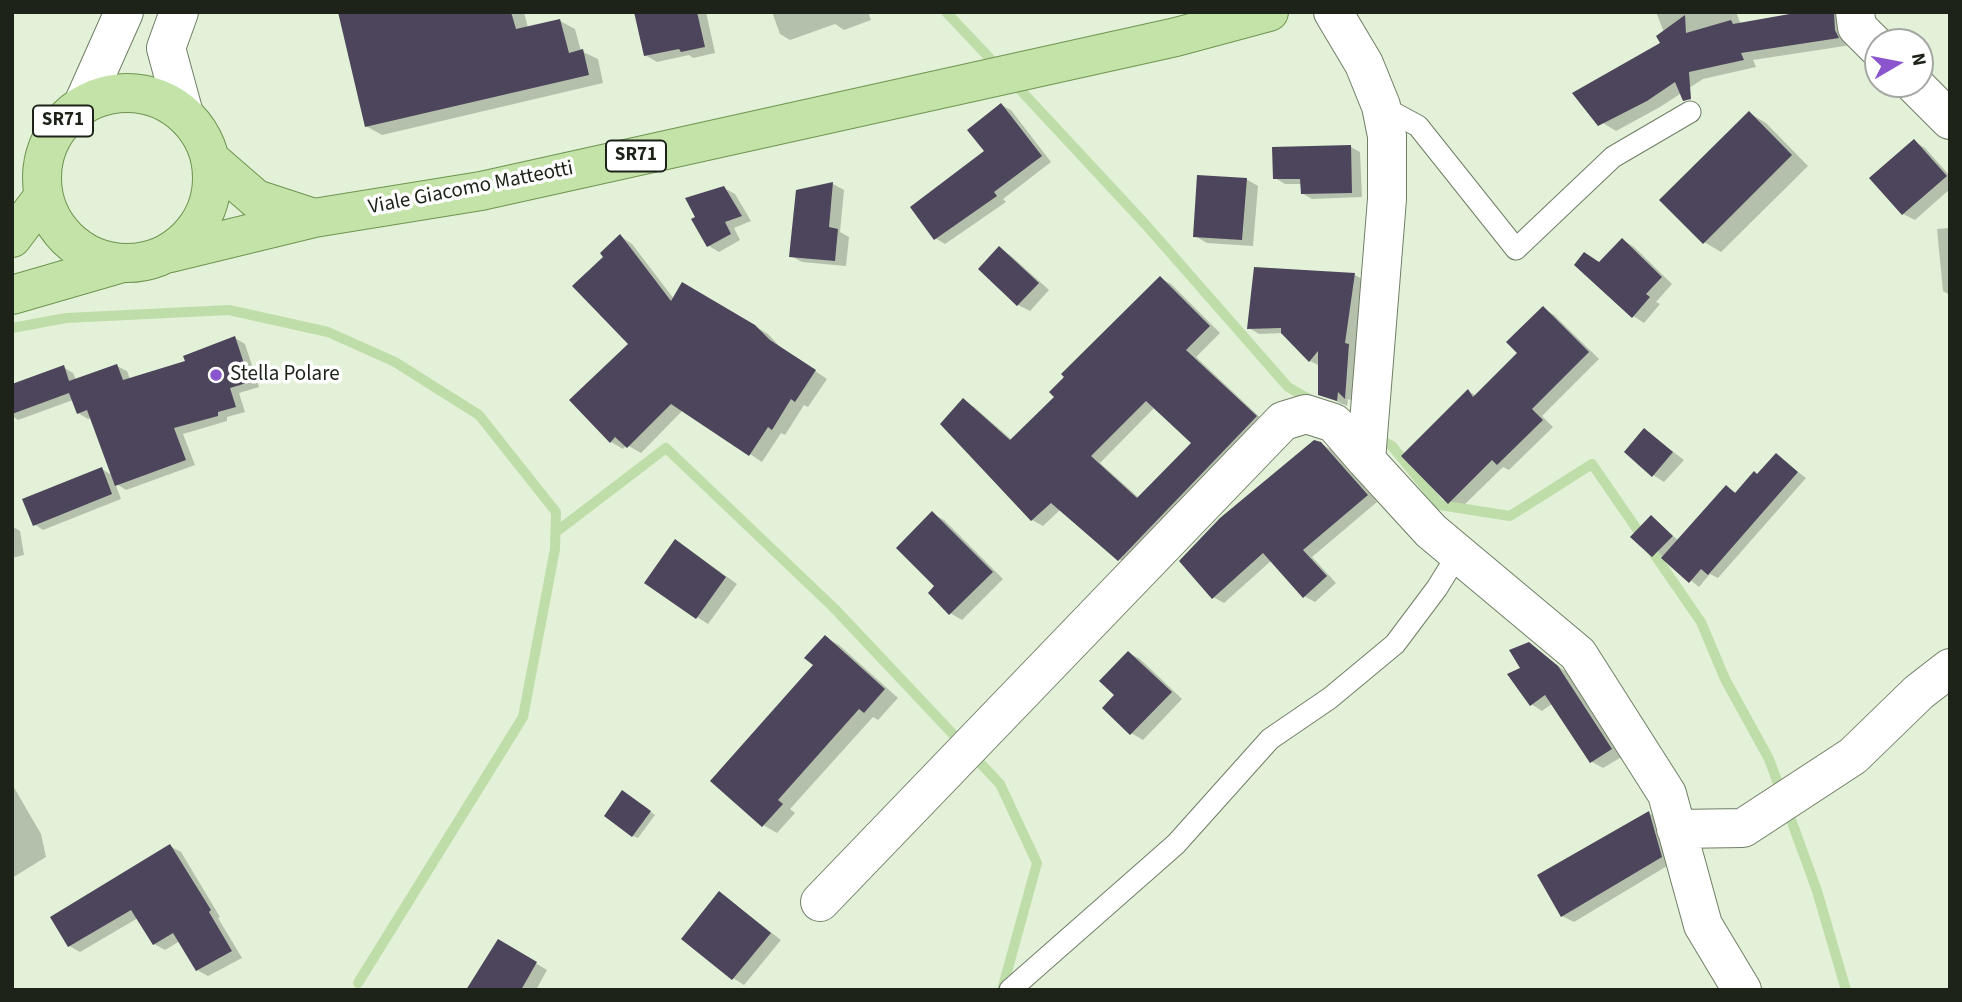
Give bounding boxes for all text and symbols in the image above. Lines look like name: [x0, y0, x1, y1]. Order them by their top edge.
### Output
north arrow: [1864, 28, 1934, 98]
text: N: [1904, 51, 1933, 68]
road number: SR71: [33, 105, 93, 136]
road number: SR71: [606, 140, 666, 172]
street label: Viale Giacomo Matteotti: [366, 157, 576, 221]
place label: Stella Polare: [230, 362, 340, 388]
marker: Stella Polare: [208, 367, 224, 383]

